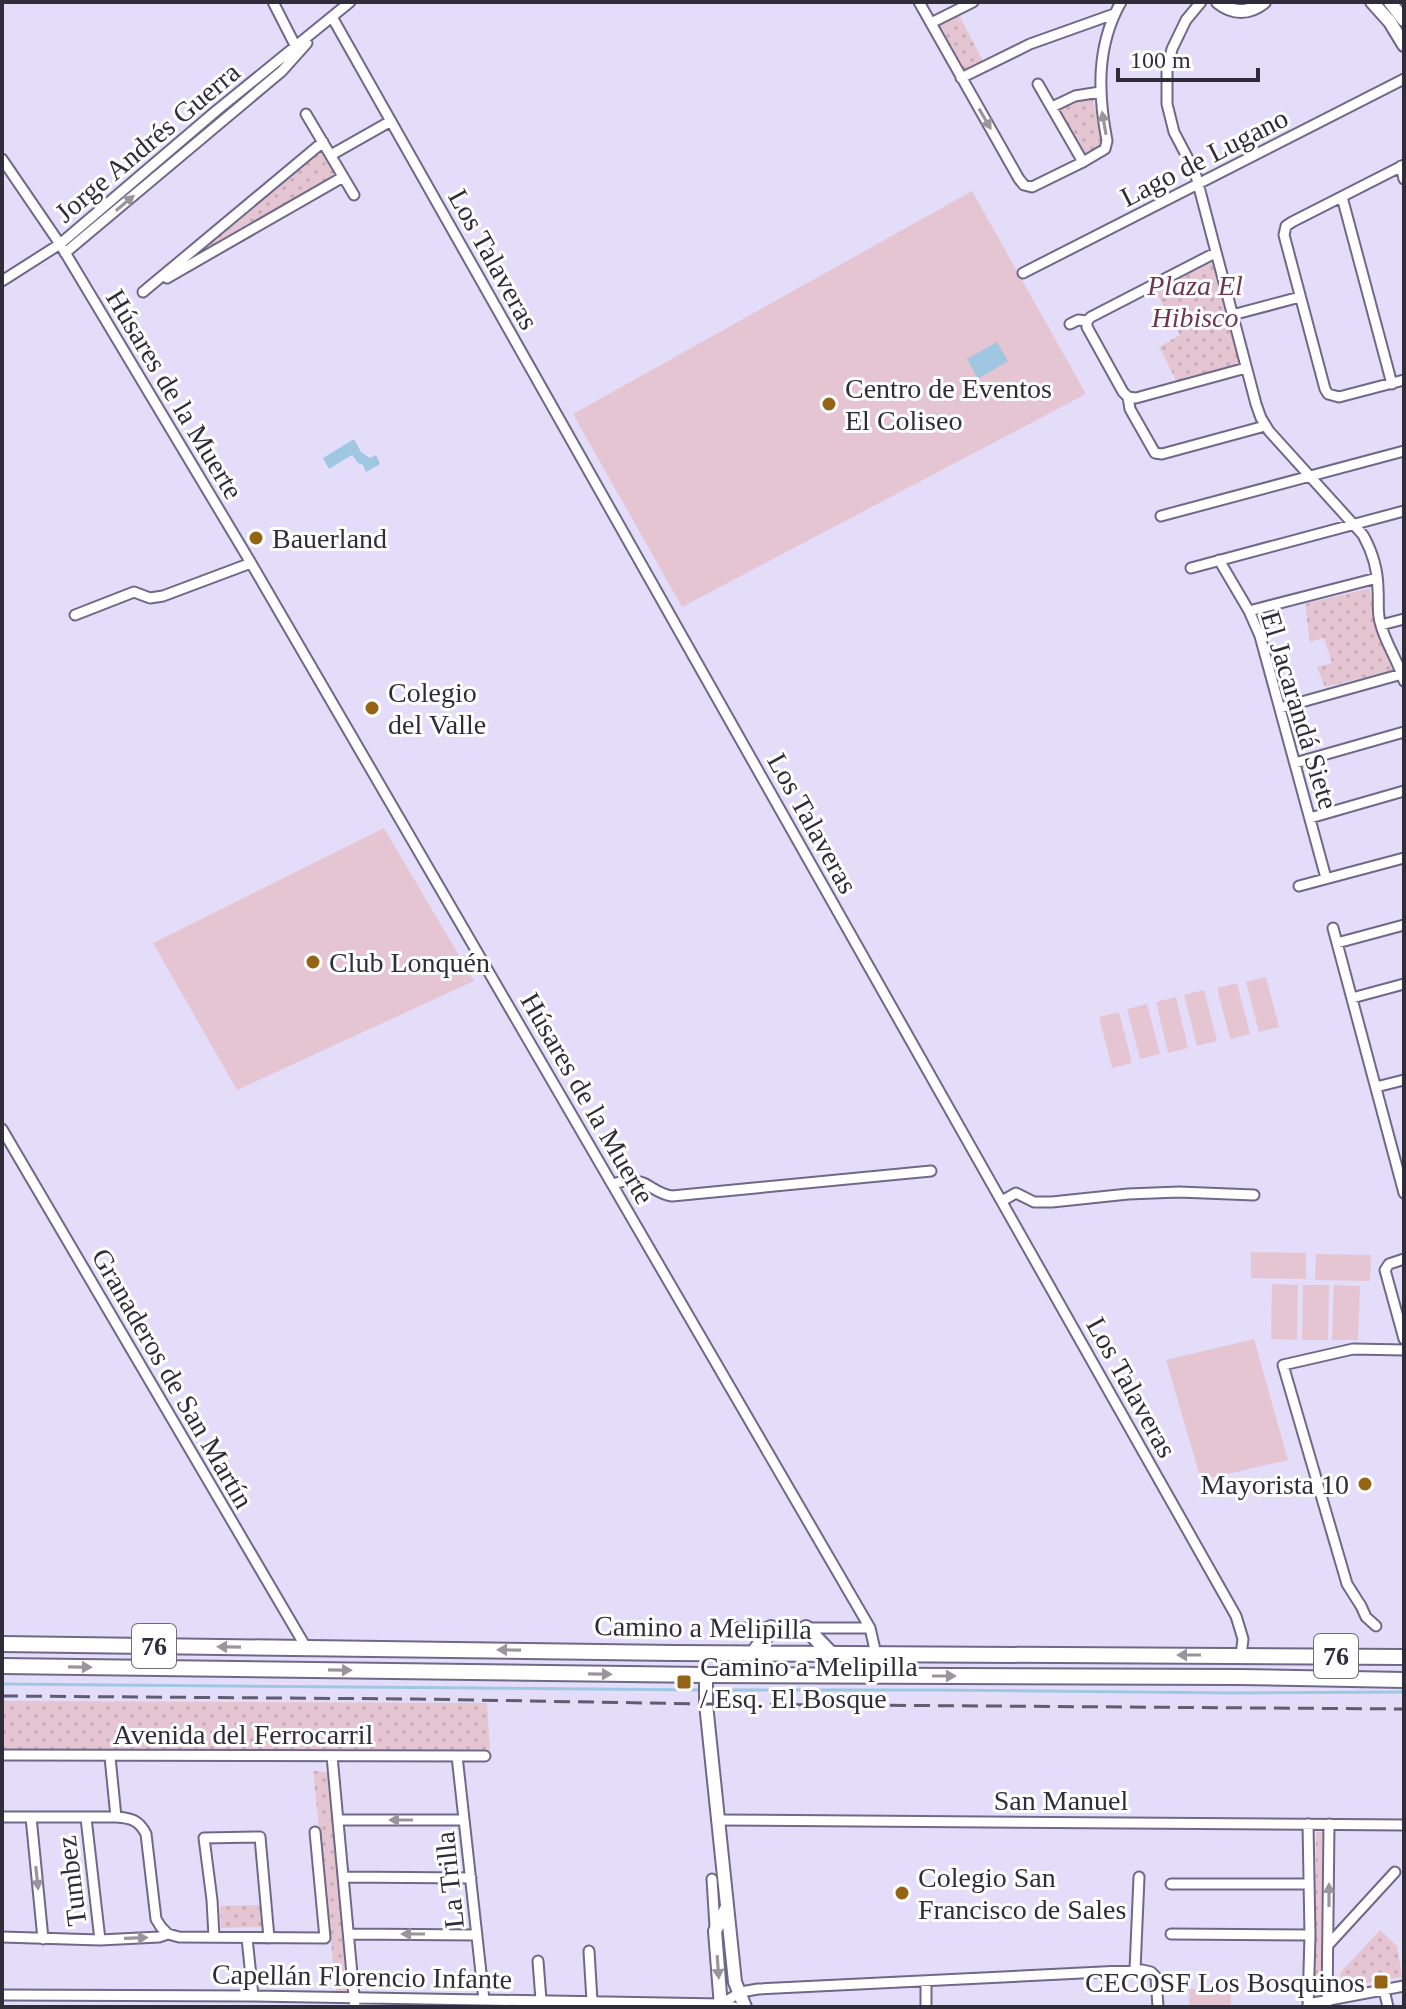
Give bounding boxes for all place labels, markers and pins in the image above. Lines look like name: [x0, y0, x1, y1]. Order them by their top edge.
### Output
place label: Centro de Eventos El Coliseo: [845, 373, 1052, 436]
marker: Centro de Eventos El Coliseo: [820, 395, 838, 413]
place label: Bauerland: [272, 523, 387, 554]
marker: Bauerland: [247, 529, 265, 547]
place label: Colegio del Valle: [388, 677, 486, 740]
marker: Colegio del Valle: [363, 699, 381, 717]
place label: Club Lonquén: [329, 947, 490, 978]
marker: Club Lonquén: [304, 953, 322, 971]
place label: Mayorista 10: [1200, 1469, 1349, 1500]
marker: Mayorista 10: [1356, 1475, 1374, 1493]
place label: Camino a Melipilla / Esq. El Bosque: [700, 1651, 918, 1714]
marker: Camino a Melipilla / Esq. El Bosque: [675, 1673, 693, 1691]
place label: Colegio San Francisco de Sales: [918, 1862, 1126, 1925]
marker: Colegio San Francisco de Sales: [893, 1884, 911, 1902]
place label: CECOSF Los Bosquinos: [1085, 1967, 1365, 1998]
marker: CECOSF Los Bosquinos: [1372, 1973, 1390, 1991]

